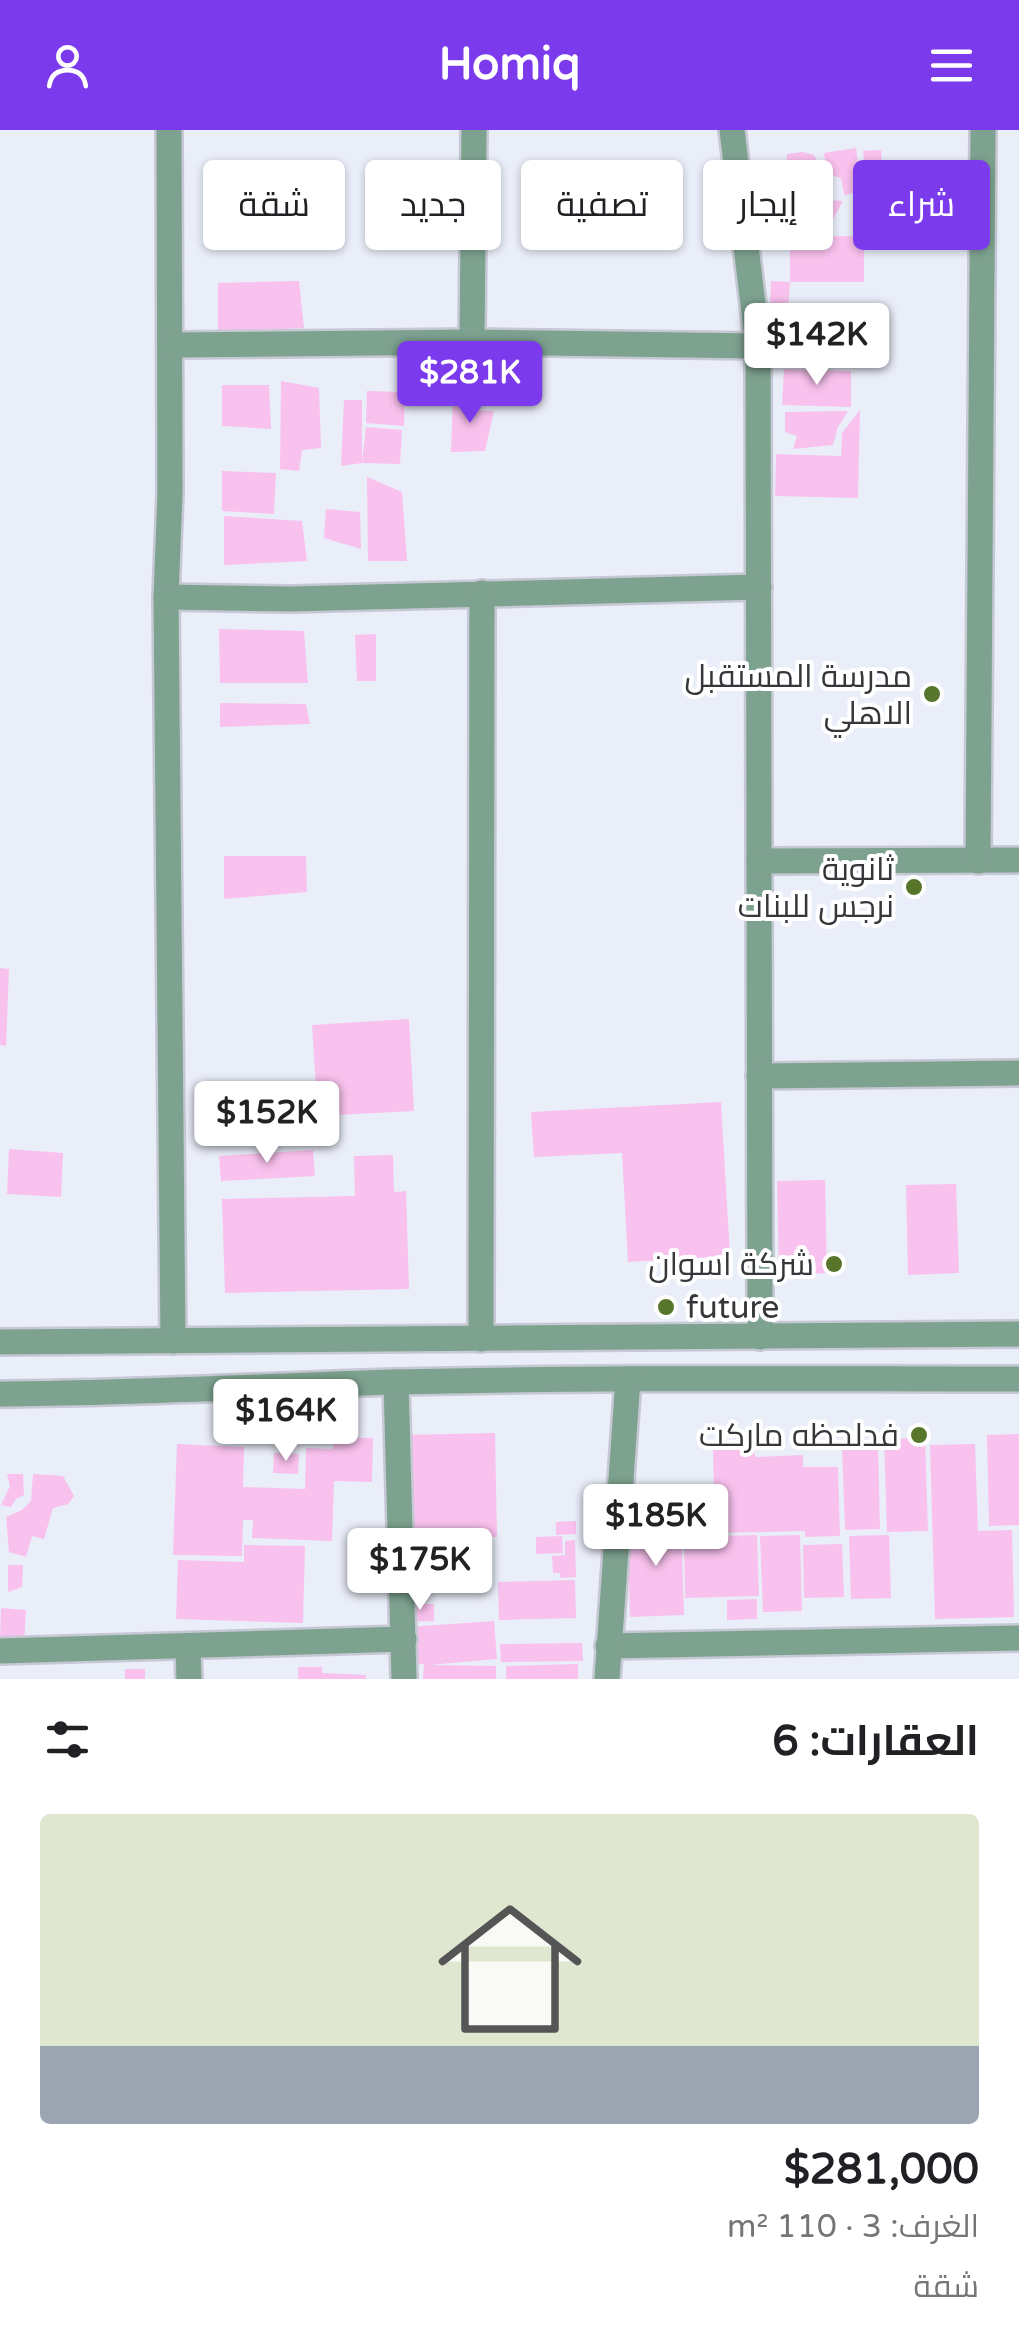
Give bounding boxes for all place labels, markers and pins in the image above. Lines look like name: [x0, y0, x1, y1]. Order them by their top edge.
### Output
pin: $142K: [747, 303, 887, 388]
pin: $281K: [400, 341, 540, 426]
place label: مدرسة المستقبل الاهلي: [684, 658, 912, 738]
marker: مدرسة المستقبل الاهلي: [921, 683, 943, 705]
place label: ثانوية نرجس للبنات: [738, 851, 894, 926]
marker: ثانوية نرجس للبنات: [903, 876, 925, 898]
pin: $152K: [197, 1081, 337, 1166]
place label: شركة اسوان: [648, 1246, 814, 1284]
marker: شركة اسوان: [823, 1253, 845, 1275]
place label: future: [686, 1289, 779, 1327]
marker: future: [655, 1296, 677, 1318]
pin: $164K: [216, 1379, 356, 1464]
place label: فدلحظه ماركت: [699, 1417, 899, 1455]
marker: فدلحظه ماركت: [908, 1424, 930, 1446]
pin: $185K: [586, 1484, 726, 1569]
pin: $175K: [350, 1528, 490, 1613]

